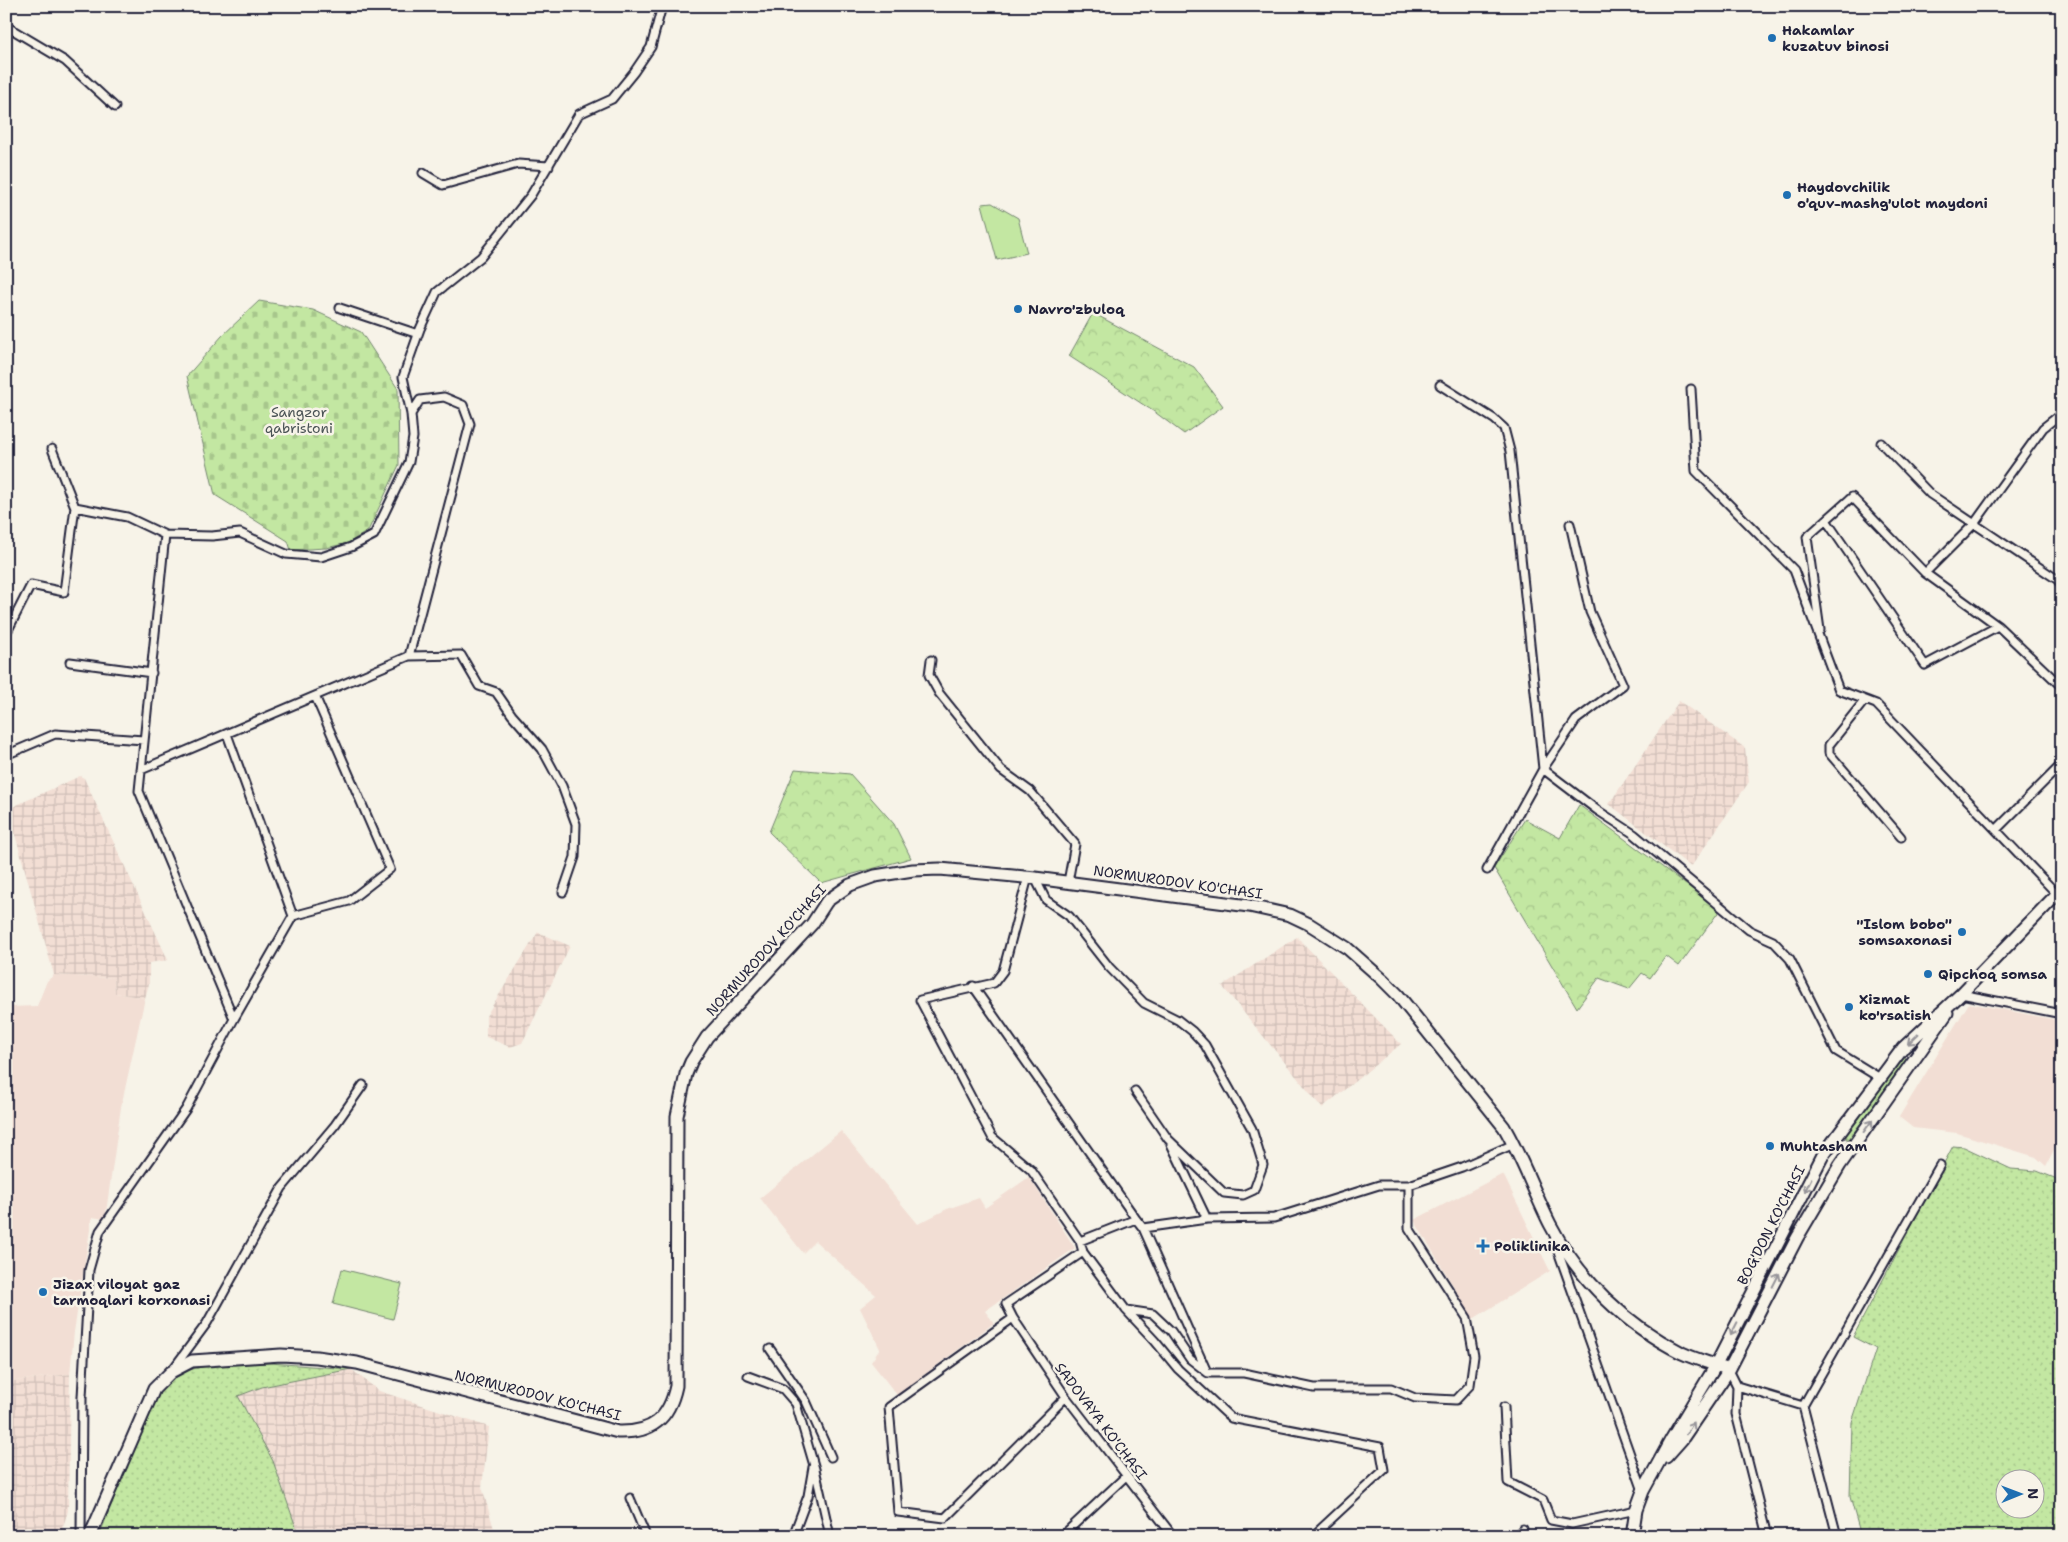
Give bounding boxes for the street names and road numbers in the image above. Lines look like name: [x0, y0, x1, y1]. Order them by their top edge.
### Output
street label: NORMURODOV KO'CHASI: [1092, 861, 1264, 903]
street label: NORMURODOV KO'CHASI: [702, 880, 830, 1020]
street label: BOG'DON KO'CHASI: [1733, 1162, 1809, 1288]
street label: SADOVAYA KO'CHASI: [1051, 1359, 1151, 1483]
street label: NORMURODOV KO'CHASI: [453, 1366, 623, 1424]

